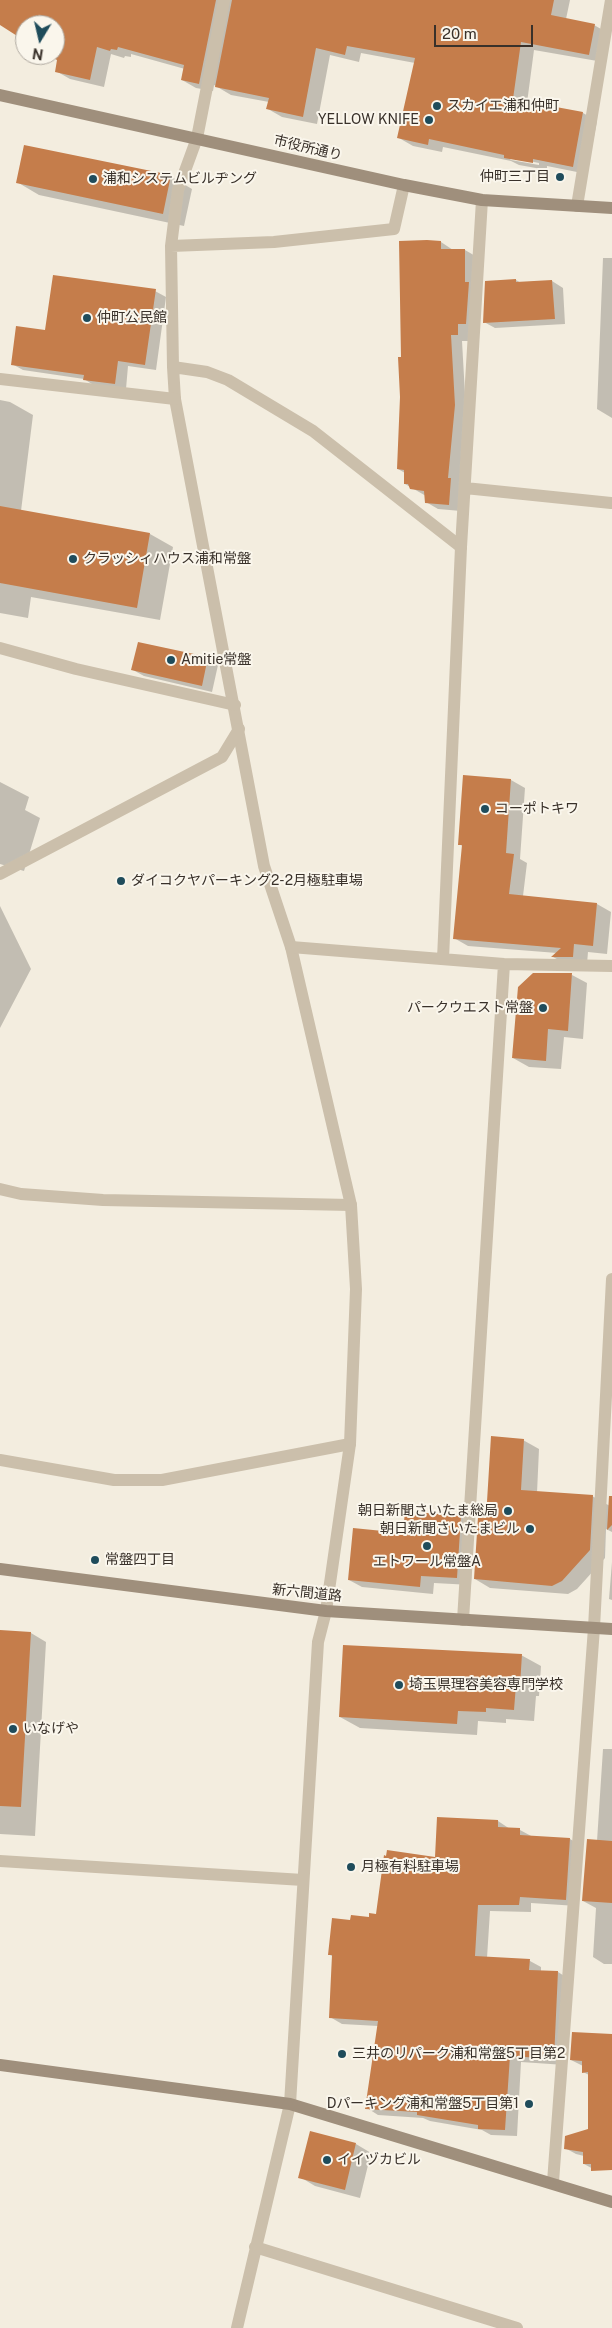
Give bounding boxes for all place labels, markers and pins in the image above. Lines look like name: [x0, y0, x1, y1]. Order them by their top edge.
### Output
place label: スカイエ浦和仲町: [447, 98, 559, 114]
marker: スカイエ浦和仲町: [431, 100, 443, 112]
place label: YELLOW KNIFE: [318, 112, 419, 128]
marker: YELLOW KNIFE: [423, 114, 435, 126]
place label: 仲町三丁目: [480, 169, 550, 185]
place label: 浦和システムビルヂング: [103, 171, 257, 187]
marker: 仲町三丁目: [554, 171, 566, 183]
marker: 浦和システムビルヂング: [87, 173, 99, 185]
place label: 仲町公民館: [97, 310, 167, 326]
marker: 仲町公民館: [81, 312, 93, 324]
place label: クラッシィハウス浦和常盤: [83, 551, 251, 567]
marker: クラッシィハウス浦和常盤: [67, 553, 79, 565]
place label: Amitie常盤: [181, 652, 251, 668]
marker: Amitie常盤: [165, 654, 177, 666]
place label: コーポトキワ: [495, 801, 579, 817]
marker: コーポトキワ: [479, 803, 491, 815]
place label: ダイコクヤパーキング2-2月極駐車場: [131, 873, 363, 889]
marker: ダイコクヤパーキング2-2月極駐車場: [115, 875, 127, 887]
place label: パークウエスト常盤: [407, 1000, 533, 1016]
marker: パークウエスト常盤: [537, 1002, 549, 1014]
place label: 朝日新聞さいたま総局: [358, 1503, 498, 1519]
marker: 朝日新聞さいたま総局: [502, 1505, 514, 1517]
place label: 朝日新聞さいたまビル: [380, 1521, 520, 1537]
marker: 朝日新聞さいたまビル: [524, 1523, 536, 1535]
marker: エトワール常盤A: [421, 1540, 433, 1552]
place label: 常盤四丁目: [105, 1552, 175, 1568]
marker: 常盤四丁目: [89, 1554, 101, 1566]
place label: エトワール常盤A: [373, 1554, 481, 1570]
place label: 埼玉県理容美容専門学校: [409, 1677, 563, 1693]
marker: 埼玉県理容美容専門学校: [393, 1679, 405, 1691]
place label: いなげや: [23, 1721, 79, 1737]
marker: いなげや: [7, 1723, 19, 1735]
place label: 月極有料駐車場: [361, 1859, 459, 1875]
marker: 月極有料駐車場: [345, 1861, 357, 1873]
place label: 三井のリパーク浦和常盤5丁目第2: [352, 2046, 565, 2062]
marker: 三井のリパーク浦和常盤5丁目第2: [336, 2048, 348, 2060]
place label: Dパーキング浦和常盤5丁目第1: [327, 2096, 519, 2112]
marker: Dパーキング浦和常盤5丁目第1: [523, 2098, 535, 2110]
place label: イイヅカビル: [337, 2152, 421, 2168]
marker: イイヅカビル: [321, 2154, 333, 2166]

